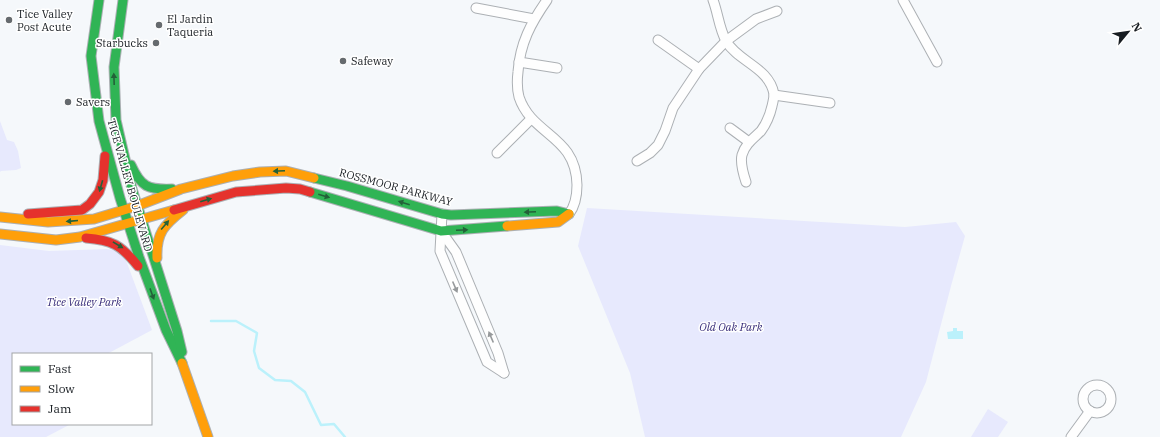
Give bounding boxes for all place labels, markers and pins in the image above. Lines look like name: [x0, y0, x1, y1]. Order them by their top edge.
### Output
place label: Tice Valley Post Acute: [17, 7, 73, 34]
place label: El Jardin Taqueria: [167, 12, 213, 39]
marker: Tice Valley Post Acute: [4, 15, 14, 25]
marker: El Jardin Taqueria: [154, 20, 164, 30]
place label: Starbucks: [96, 36, 148, 50]
marker: Starbucks: [151, 38, 161, 48]
place label: Safeway: [351, 54, 393, 68]
marker: Safeway: [338, 56, 348, 66]
place label: Savers: [76, 95, 110, 109]
marker: Savers: [63, 97, 73, 107]

